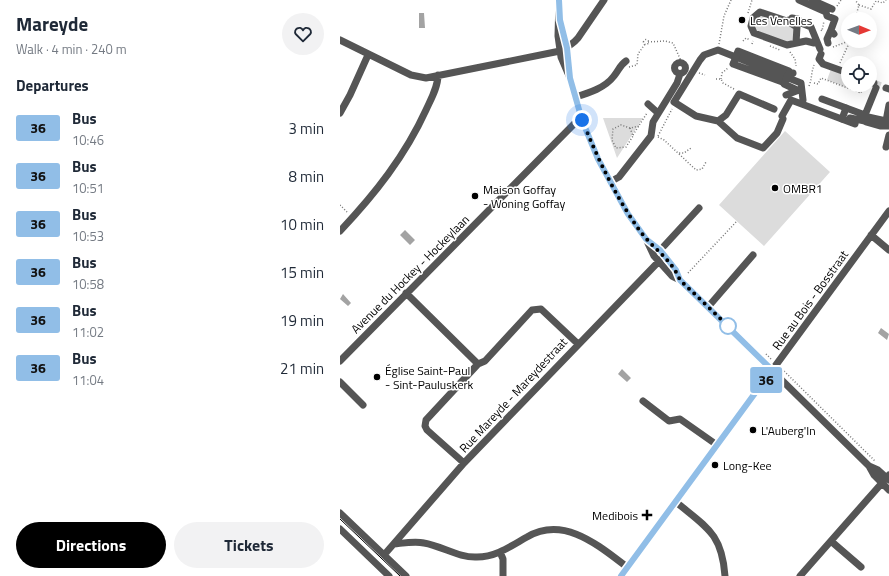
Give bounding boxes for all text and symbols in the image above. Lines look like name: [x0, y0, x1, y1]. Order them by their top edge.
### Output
text: Mareyde: [16, 9, 88, 38]
place label: Les Venelles: [750, 11, 813, 30]
north arrow: [841, 12, 877, 48]
map controls: [841, 12, 877, 92]
button: heart: [282, 13, 324, 55]
marker: Les Venelles: [737, 15, 747, 25]
text: Walk · 4 min · 240 m: [16, 39, 127, 59]
button: locate: [841, 56, 877, 92]
text: Departures: [16, 74, 89, 97]
text: Bus: [72, 107, 97, 130]
your location: [572, 110, 592, 130]
text: 36: [30, 117, 46, 138]
text: 3 min: [288, 117, 324, 140]
text: 10:46: [72, 130, 104, 150]
text: Bus: [72, 155, 97, 178]
text: 36: [30, 165, 46, 186]
text: 8 min: [288, 165, 324, 188]
text: 10:51: [72, 178, 104, 198]
place label: OMBR1: [783, 179, 823, 198]
place label: Maison Goffay - Woning Goffay: [483, 180, 566, 213]
marker: OMBR1: [770, 183, 780, 193]
marker: Maison Goffay - Woning Goffay: [470, 191, 480, 201]
text: Bus: [72, 203, 97, 226]
street label: Avenue du Hockey - Hockeylaan: [346, 210, 474, 338]
text: 36: [30, 213, 46, 234]
text: 10 min: [280, 213, 324, 236]
text: 10:53: [72, 226, 104, 246]
street label: Rue au Bois - Bosstraat: [767, 245, 853, 354]
text: Bus: [72, 251, 97, 274]
text: 36: [30, 261, 46, 282]
text: 15 min: [280, 261, 324, 284]
text: 10:58: [72, 274, 104, 294]
text: Bus: [72, 299, 97, 322]
text: 36: [30, 309, 46, 330]
text: 19 min: [280, 309, 324, 332]
unlabelled marker: [719, 317, 737, 335]
text: 11:02: [72, 322, 104, 342]
street label: Rue Mareyde - Mareydestraat: [454, 333, 572, 457]
text: Bus: [72, 347, 97, 370]
text: 36: [30, 357, 46, 378]
text: 21 min: [280, 357, 324, 380]
place label: Église Saint-Paul - Sint-Pauluskerk: [385, 361, 474, 394]
line badge: 36: [748, 367, 784, 393]
text: 36: [758, 369, 774, 390]
text: 11:04: [72, 370, 104, 390]
marker: Église Saint-Paul - Sint-Pauluskerk: [372, 372, 382, 382]
place label: L'Auberg'In: [761, 421, 816, 440]
marker: L'Auberg'In: [748, 425, 758, 435]
place label: Long-Kee: [723, 456, 772, 475]
marker: Long-Kee: [710, 460, 720, 470]
place label: Medibois: [592, 506, 638, 525]
marker: Medibois: [641, 509, 653, 521]
button: Directions: [16, 522, 166, 568]
button: Tickets: [174, 522, 324, 568]

